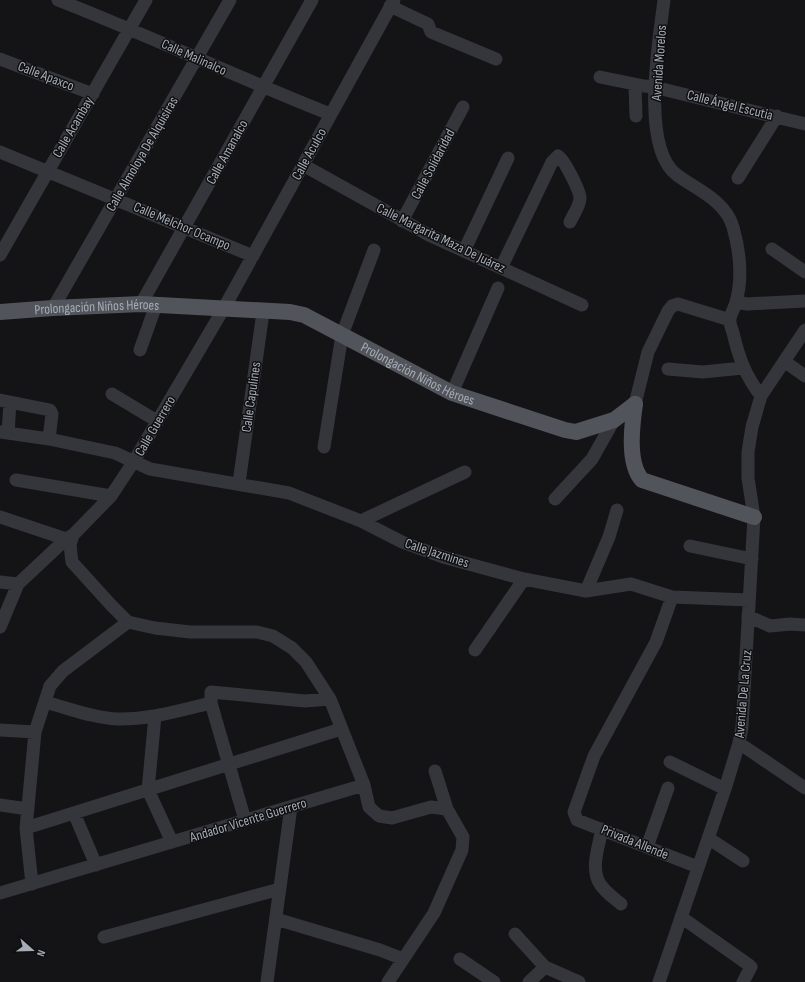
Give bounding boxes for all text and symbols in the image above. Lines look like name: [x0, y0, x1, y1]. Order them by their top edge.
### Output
street label: Avenida Morelos: [648, 25, 670, 102]
street label: Calle Malinalco: [159, 35, 229, 79]
street label: Calle Apaxco: [16, 58, 77, 95]
street label: Calle Ángel Escutia: [685, 86, 775, 124]
street label: Calle Acambay: [49, 93, 98, 160]
street label: Calle Almoloya De Alquisiras: [102, 94, 182, 214]
street label: Calle Amanalco: [202, 117, 252, 187]
street label: Calle Aculco: [288, 125, 330, 183]
street label: Calle Solidaridad: [407, 126, 459, 202]
street label: Calle Melchor Ocampo: [131, 198, 233, 254]
street label: Calle Margarita Maza De Juárez: [374, 199, 508, 277]
street label: Prolongación Niños Héroes: [34, 295, 160, 318]
street label: Prolongación Niños Héroes: [358, 338, 477, 408]
street label: Calle Capulines: [238, 361, 264, 433]
street label: Calle Guerrero: [131, 393, 179, 459]
street label: Calle Jazmines: [403, 535, 471, 571]
street label: Avenida De La Cruz: [731, 649, 755, 740]
street label: Andador Vicente Guerrero: [187, 794, 309, 846]
street label: Privada Allende: [599, 821, 671, 863]
north arrow: [12, 930, 52, 970]
text: N: [34, 948, 48, 958]

